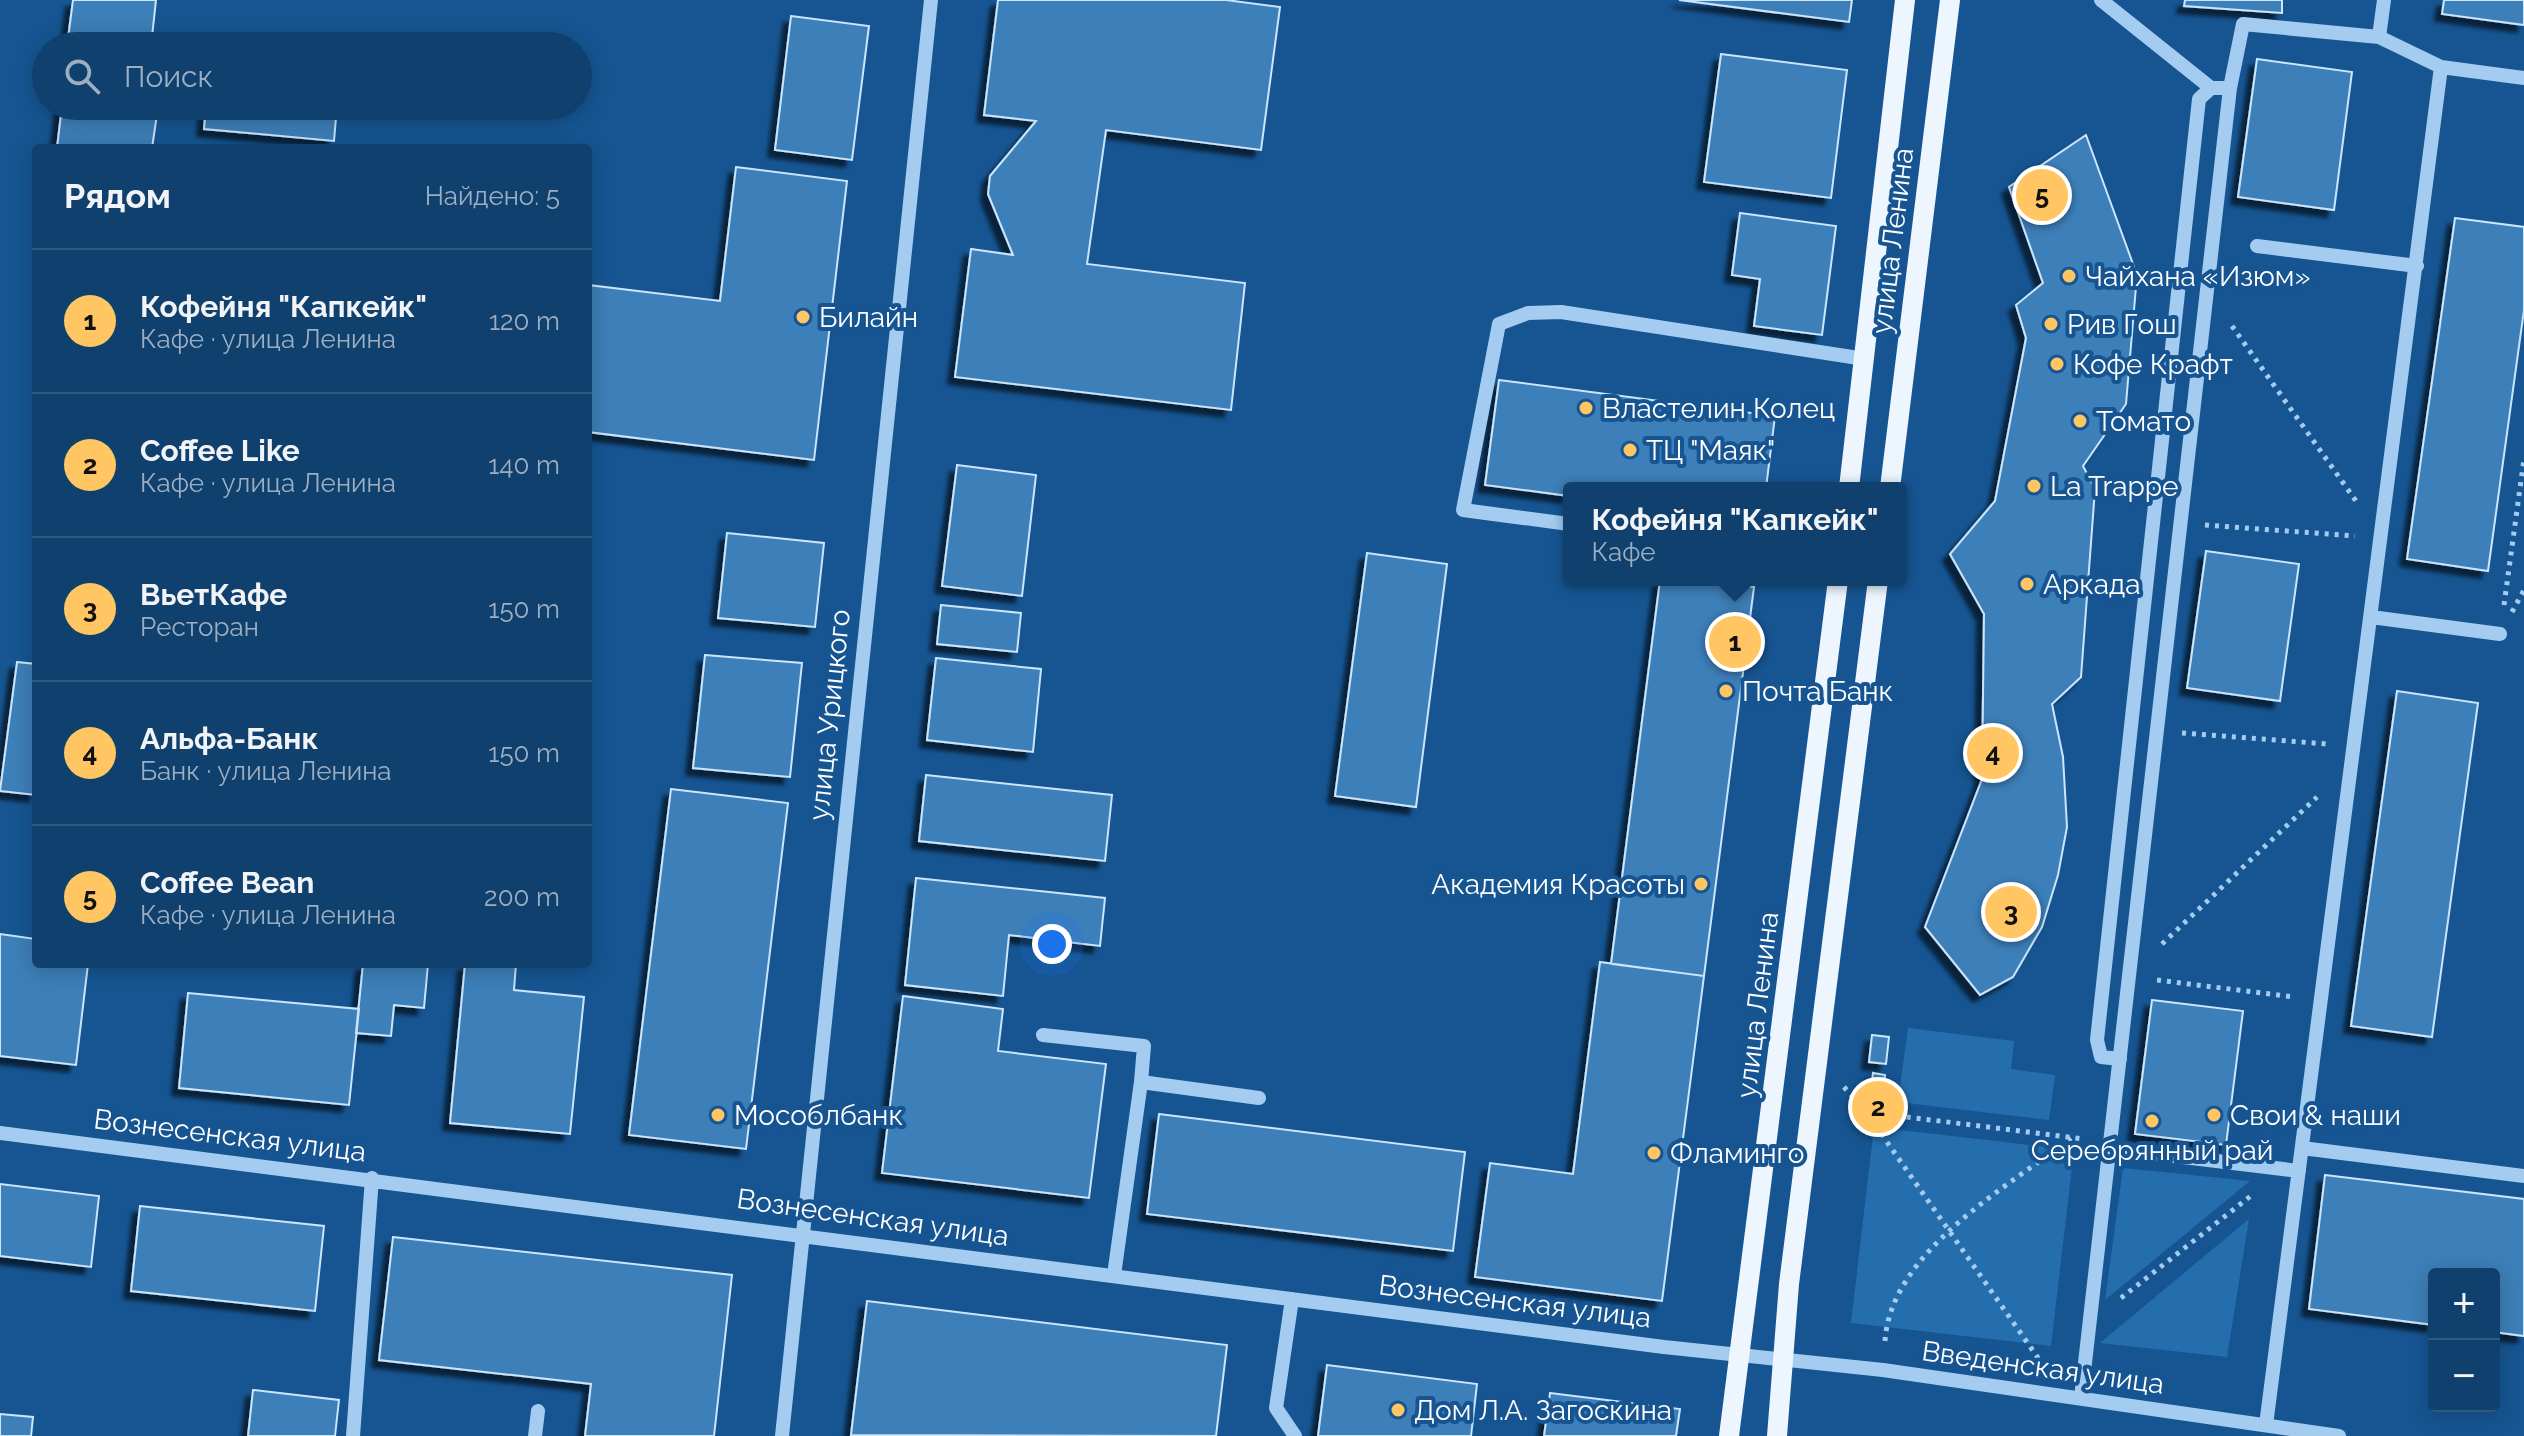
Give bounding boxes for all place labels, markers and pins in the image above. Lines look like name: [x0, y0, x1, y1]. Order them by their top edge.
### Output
pin: 5: [2016, 165, 2068, 225]
place label: Чайхана «Изюм»: [2085, 260, 2311, 293]
marker: Чайхана «Изюм»: [2060, 267, 2078, 285]
place label: Билайн: [819, 301, 918, 334]
marker: Билайн: [794, 308, 812, 326]
place label: Рив Гош: [2067, 308, 2177, 341]
marker: Рив Гош: [2042, 315, 2060, 333]
place label: Кофе Крафт: [2073, 348, 2233, 381]
marker: Кофе Крафт: [2048, 355, 2066, 373]
place label: Властелин Колец: [1602, 392, 1835, 425]
marker: Властелин Колец: [1577, 399, 1595, 417]
place label: Томато: [2096, 405, 2191, 438]
marker: Томато: [2071, 412, 2089, 430]
place label: ТЦ "Маяк": [1646, 434, 1775, 467]
marker: ТЦ "Маяк": [1621, 441, 1639, 459]
place label: La Trappe: [2050, 470, 2179, 503]
marker: La Trappe: [2025, 477, 2043, 495]
place label: Аркада: [2043, 568, 2140, 601]
marker: Аркада: [2018, 575, 2036, 593]
pin: 1: [1709, 612, 1761, 672]
place label: Почта Банк: [1742, 675, 1893, 708]
marker: Почта Банк: [1717, 682, 1735, 700]
pin: 4: [1967, 723, 2019, 783]
place label: Академия Красоты: [1431, 868, 1685, 901]
marker: Академия Красоты: [1692, 875, 1710, 893]
pin: 3: [1985, 882, 2037, 942]
pin: 2: [1852, 1077, 1904, 1137]
place label: Мособлбанк: [734, 1099, 903, 1132]
place label: Свои & наши: [2230, 1099, 2401, 1132]
marker: Мособлбанк: [709, 1106, 727, 1124]
marker: Свои & наши: [2205, 1106, 2223, 1124]
marker: Серебрянный рай: [2143, 1112, 2161, 1130]
place label: Серебрянный рай: [2031, 1134, 2273, 1167]
place label: Фламинго: [1670, 1137, 1805, 1170]
marker: Фламинго: [1645, 1144, 1663, 1162]
place label: Дом Л.А. Загоскина: [1414, 1394, 1672, 1427]
marker: Дом Л.А. Загоскина: [1389, 1401, 1407, 1419]

